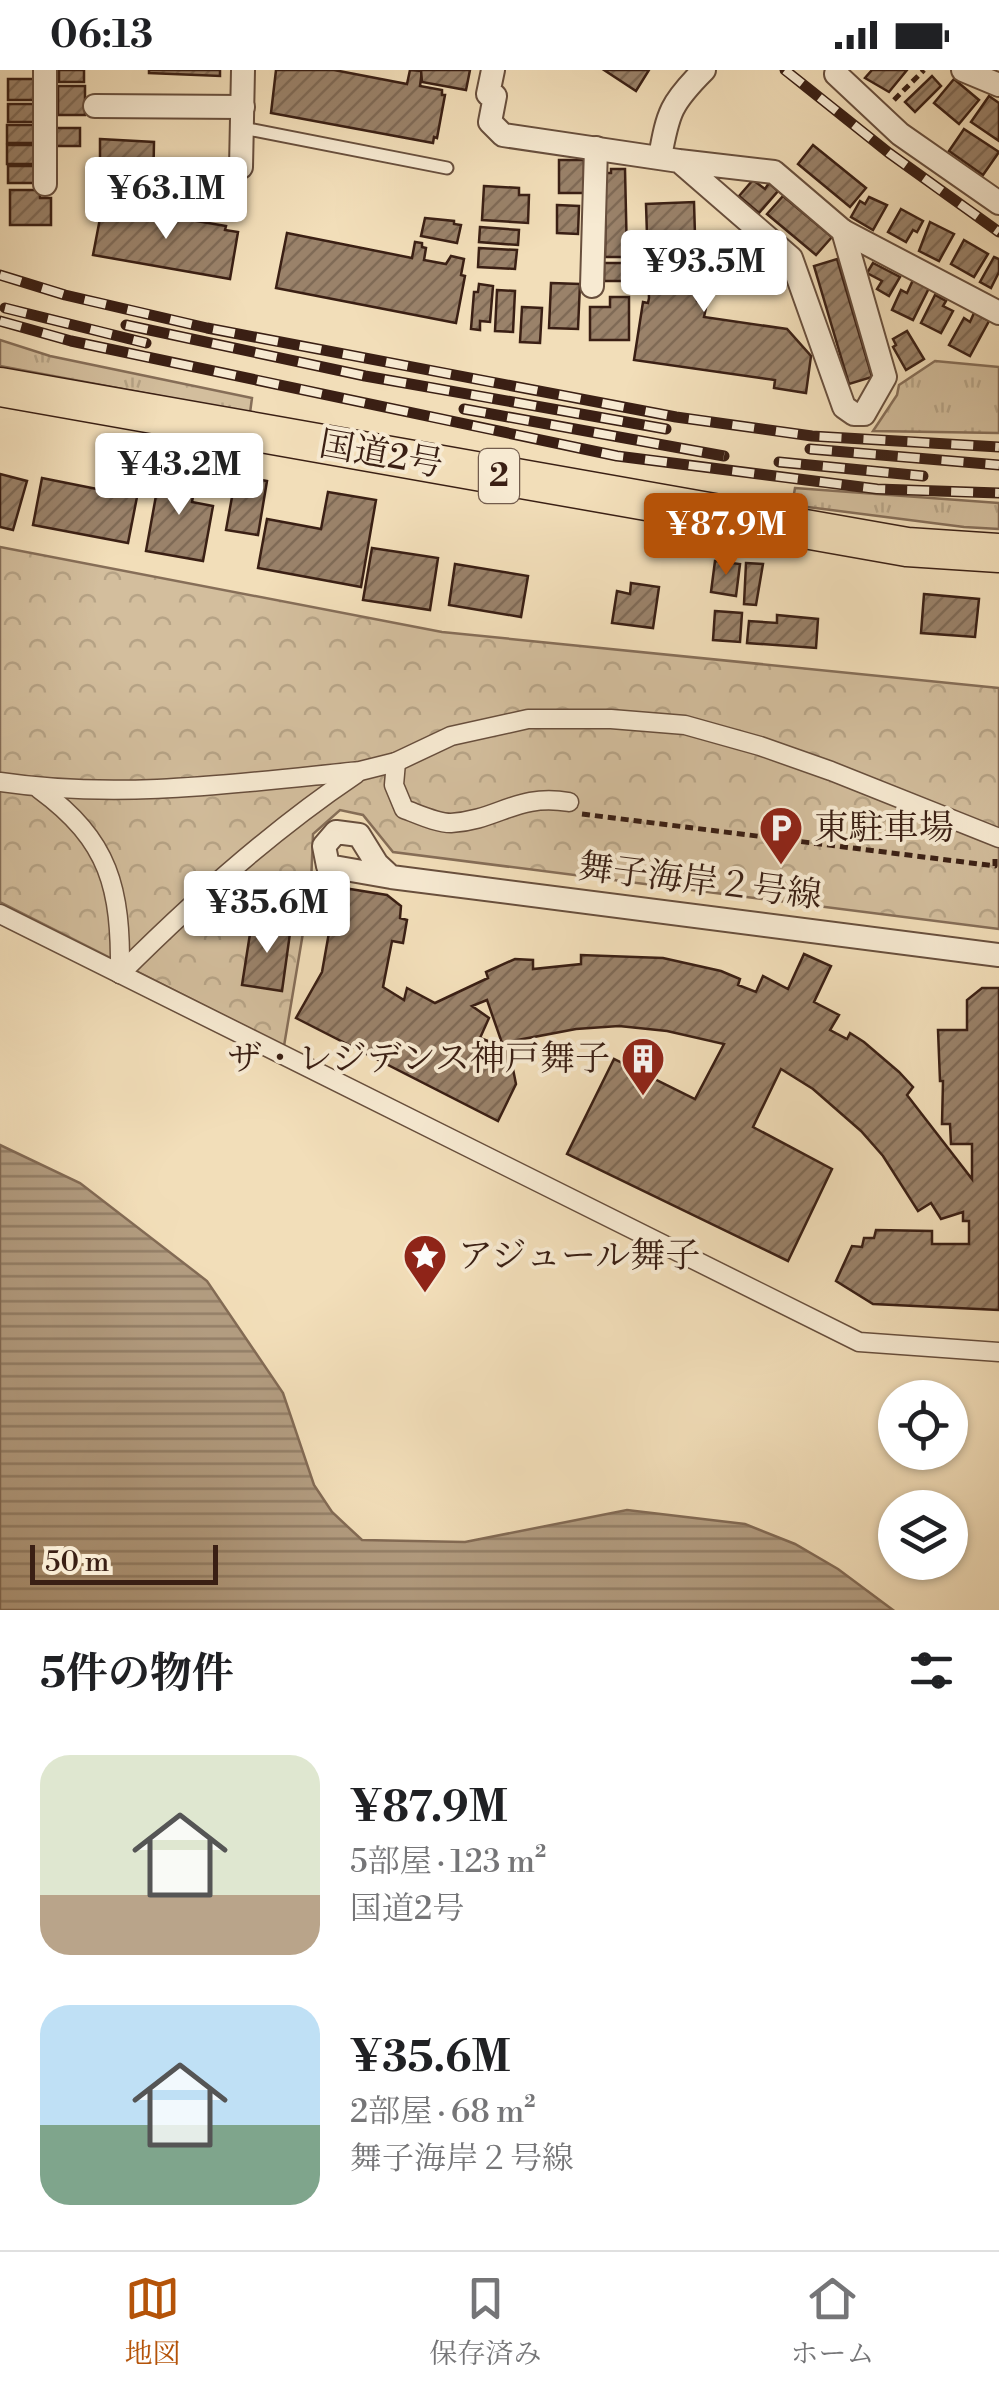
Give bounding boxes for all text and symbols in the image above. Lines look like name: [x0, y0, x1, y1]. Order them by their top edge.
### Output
text: 06:13: [50, 12, 153, 59]
pin: ¥63.1M: [85, 157, 247, 242]
text: ¥63.1M: [107, 169, 225, 209]
pin: ¥93.5M: [623, 230, 785, 315]
text: ¥93.5M: [643, 242, 765, 282]
street label: 国道2号: [316, 423, 446, 487]
pin: ¥43.2M: [98, 433, 260, 518]
text: ¥43.2M: [117, 445, 241, 485]
road number: 2: [479, 449, 519, 503]
pin: ¥87.9M: [645, 493, 807, 578]
text: ¥87.9M: [666, 505, 786, 545]
parking icon: 東駐車場: [758, 805, 804, 866]
place label: 東駐車場: [814, 807, 954, 850]
street label: 舞子海岸２号線: [576, 846, 824, 918]
pin: ¥35.6M: [186, 871, 348, 956]
text: ¥35.6M: [206, 883, 328, 923]
building icon: ザ・レジデンス神戸舞子: [620, 1036, 666, 1097]
place label: ザ・レジデンス神戸舞子: [228, 1038, 610, 1081]
place icon: アジュール舞子: [402, 1233, 448, 1294]
place label: アジュール舞子: [458, 1235, 700, 1278]
map controls: [878, 1380, 968, 1580]
button: locate: [878, 1380, 968, 1470]
button: layers: [878, 1490, 968, 1580]
scale bar: [30, 1540, 218, 1584]
text: 50 m: [45, 1545, 109, 1580]
icon: filters: [904, 1643, 959, 1698]
text: 5件の物件: [40, 1648, 234, 1701]
text: ¥87.9M: [350, 1782, 508, 1835]
icon: home: [120, 1795, 240, 1915]
text: 5部屋 · 123 m²: [350, 1842, 546, 1882]
text: 国道2号: [350, 1889, 464, 1929]
text: ¥35.6M: [350, 2032, 510, 2085]
icon: home: [120, 2045, 240, 2165]
text: 2部屋 · 68 m²: [350, 2092, 536, 2132]
text: 舞子海岸２号線: [350, 2139, 574, 2179]
tab: 地図: [124, 2271, 181, 2372]
tab: 保存済み: [429, 2271, 542, 2372]
tab: ホーム: [790, 2271, 875, 2372]

